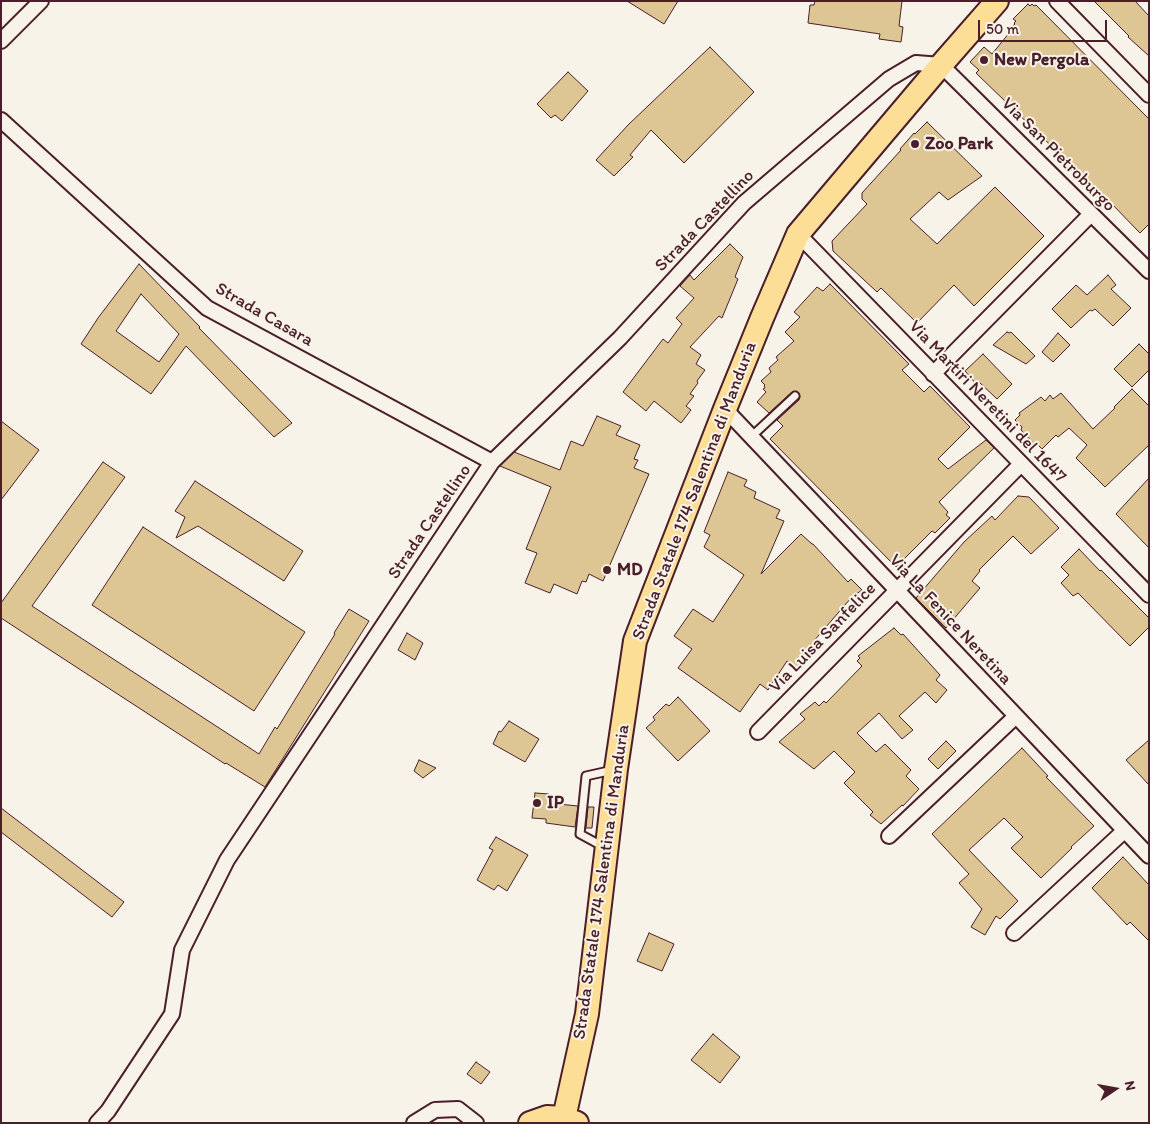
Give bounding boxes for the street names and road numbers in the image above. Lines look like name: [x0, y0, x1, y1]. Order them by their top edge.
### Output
street label: Via San Pietroburgo: [996, 93, 1120, 217]
street label: Strada Castellino: [651, 165, 759, 277]
street label: Strada Casara: [211, 278, 317, 352]
street label: Via Martiri Neretini del 1647: [904, 316, 1070, 488]
street label: Strada Statale 174 Salentina di Manduria: [628, 339, 762, 643]
street label: Strada Castellino: [384, 461, 476, 583]
street label: Via La Fenice Neretina: [884, 550, 1016, 690]
street label: Via Luisa Sanfelice: [765, 578, 881, 698]
street label: Strada Statale 174 Salentina di Manduria: [569, 723, 635, 1041]

